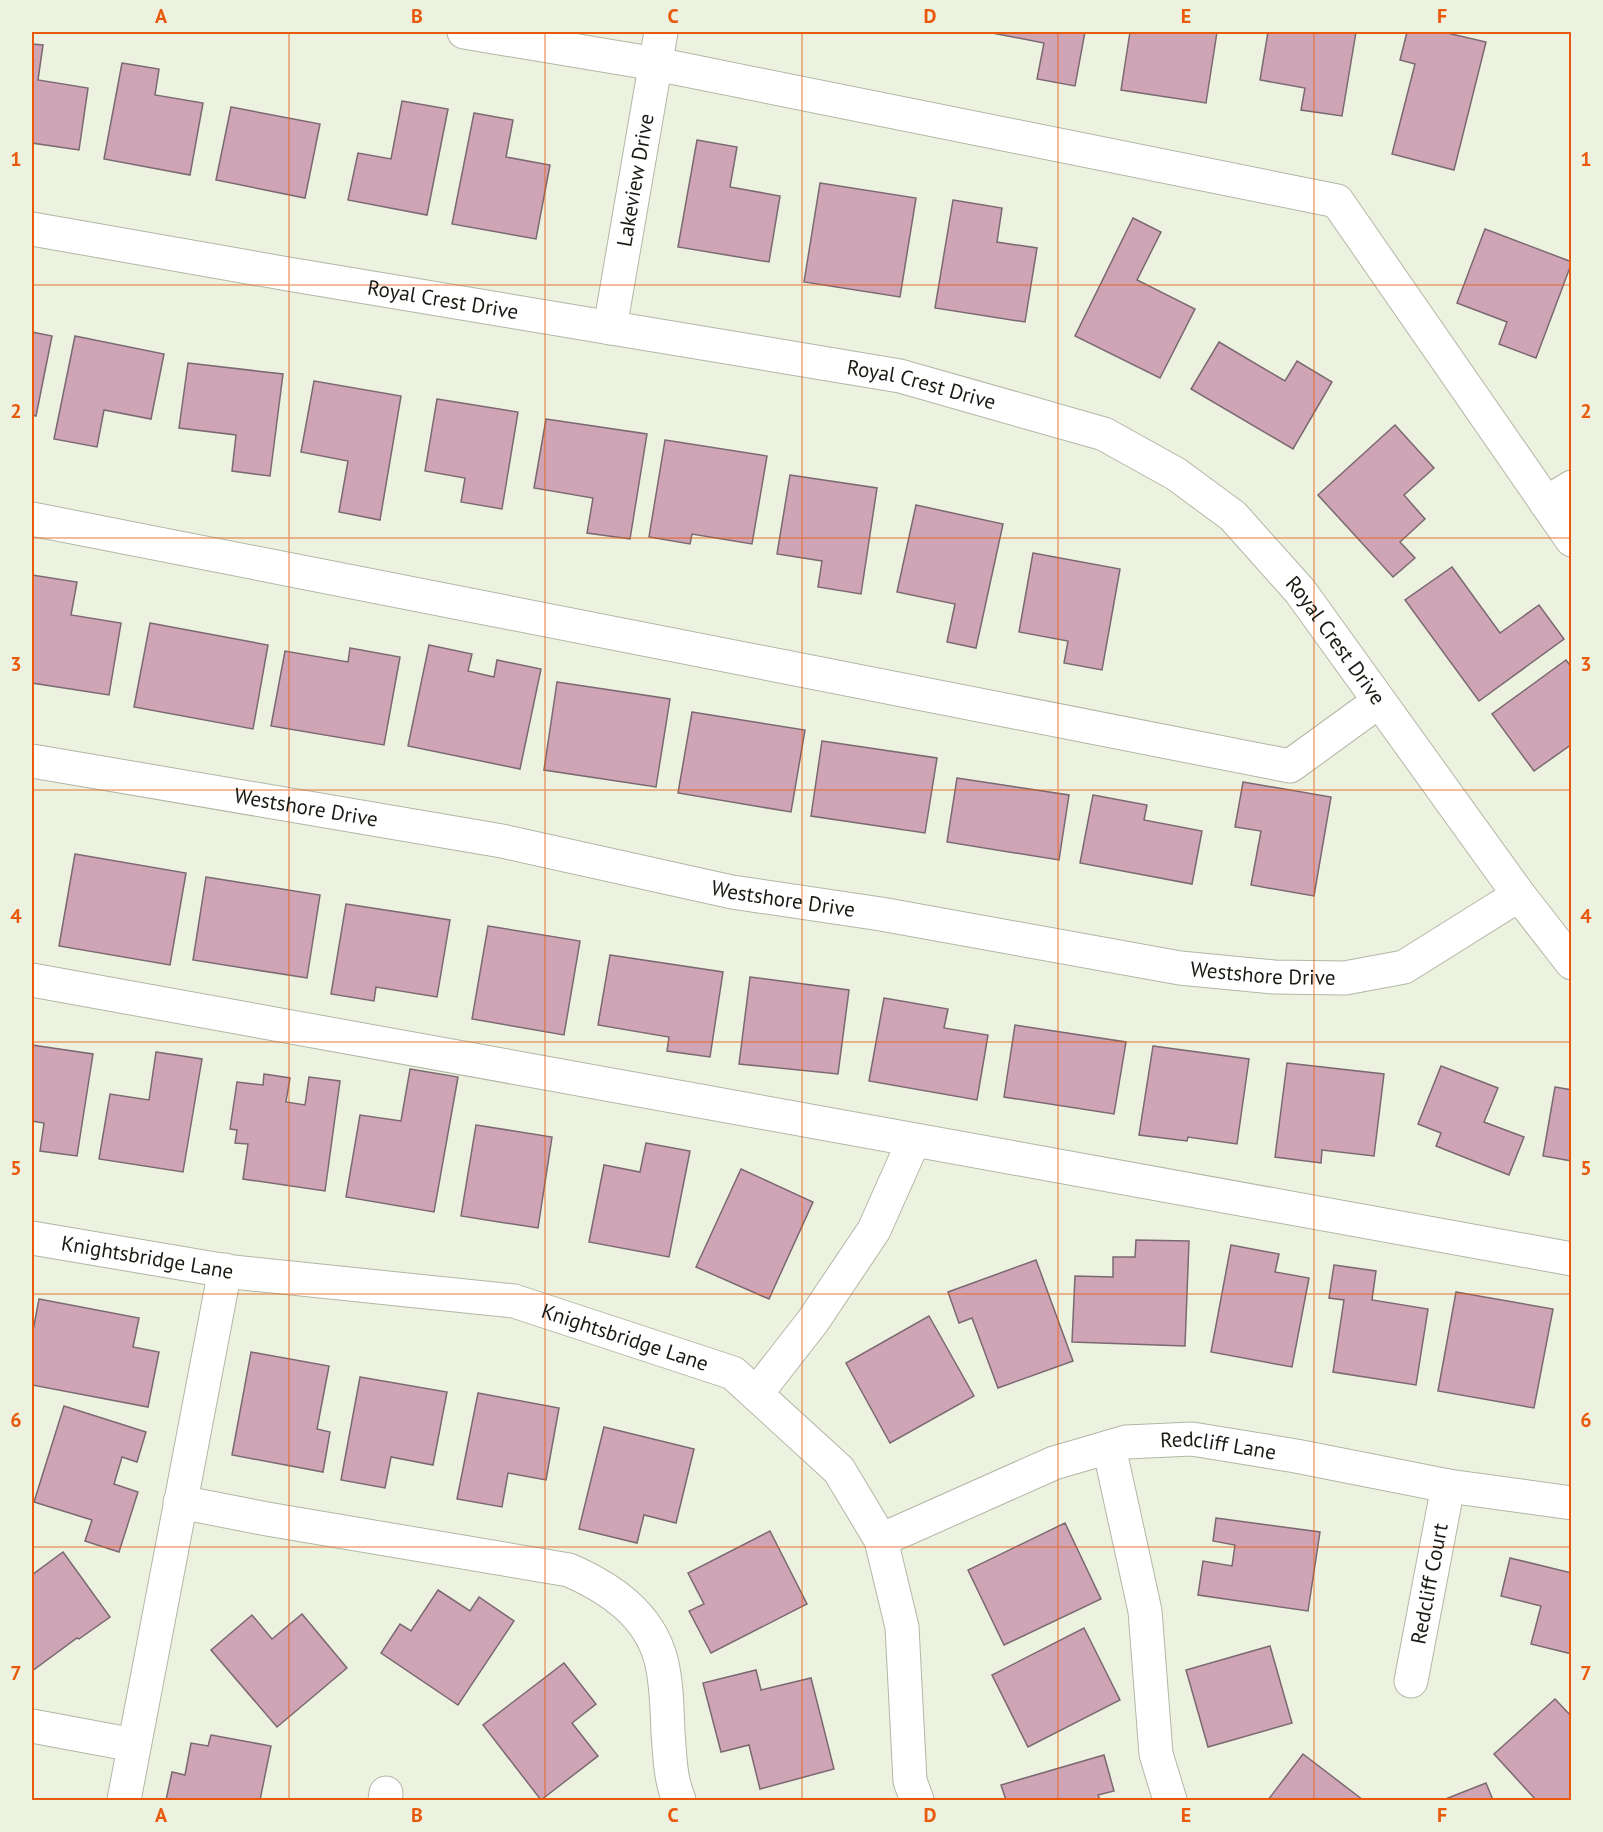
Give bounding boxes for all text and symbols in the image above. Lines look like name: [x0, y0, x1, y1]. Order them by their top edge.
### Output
text: A: [155, 3, 168, 29]
text: B: [411, 3, 423, 29]
text: C: [667, 3, 679, 29]
text: D: [924, 3, 937, 29]
text: E: [1181, 3, 1191, 29]
text: F: [1437, 3, 1447, 29]
street label: Lakeview Drive: [610, 111, 660, 249]
text: 1: [10, 146, 22, 172]
text: 1: [1580, 146, 1592, 172]
street label: Royal Crest Drive: [366, 273, 521, 325]
street label: Royal Crest Drive: [845, 353, 999, 416]
text: 2: [10, 398, 22, 424]
text: 2: [1580, 398, 1592, 424]
street label: Royal Crest Drive: [1280, 570, 1392, 710]
text: 3: [10, 651, 22, 677]
text: 3: [1580, 651, 1592, 677]
street label: Westshore Drive: [232, 782, 380, 833]
street label: Westshore Drive: [709, 874, 857, 923]
text: 4: [10, 903, 22, 929]
text: 4: [1580, 903, 1592, 929]
street label: Westshore Drive: [1189, 955, 1336, 991]
text: 5: [10, 1155, 22, 1181]
text: 5: [1580, 1155, 1592, 1181]
street label: Knightsbridge Lane: [59, 1229, 236, 1285]
street label: Knightsbridge Lane: [538, 1297, 712, 1377]
text: 6: [10, 1407, 22, 1433]
text: 6: [1580, 1407, 1592, 1433]
street label: Redcliff Lane: [1160, 1425, 1278, 1466]
street label: Redcliff Court: [1404, 1521, 1454, 1646]
text: 7: [10, 1660, 22, 1686]
text: 7: [1580, 1660, 1592, 1686]
text: A: [155, 1802, 168, 1828]
text: B: [411, 1802, 423, 1828]
text: C: [667, 1802, 679, 1828]
text: D: [924, 1802, 937, 1828]
text: E: [1181, 1802, 1191, 1828]
text: F: [1437, 1802, 1447, 1828]

